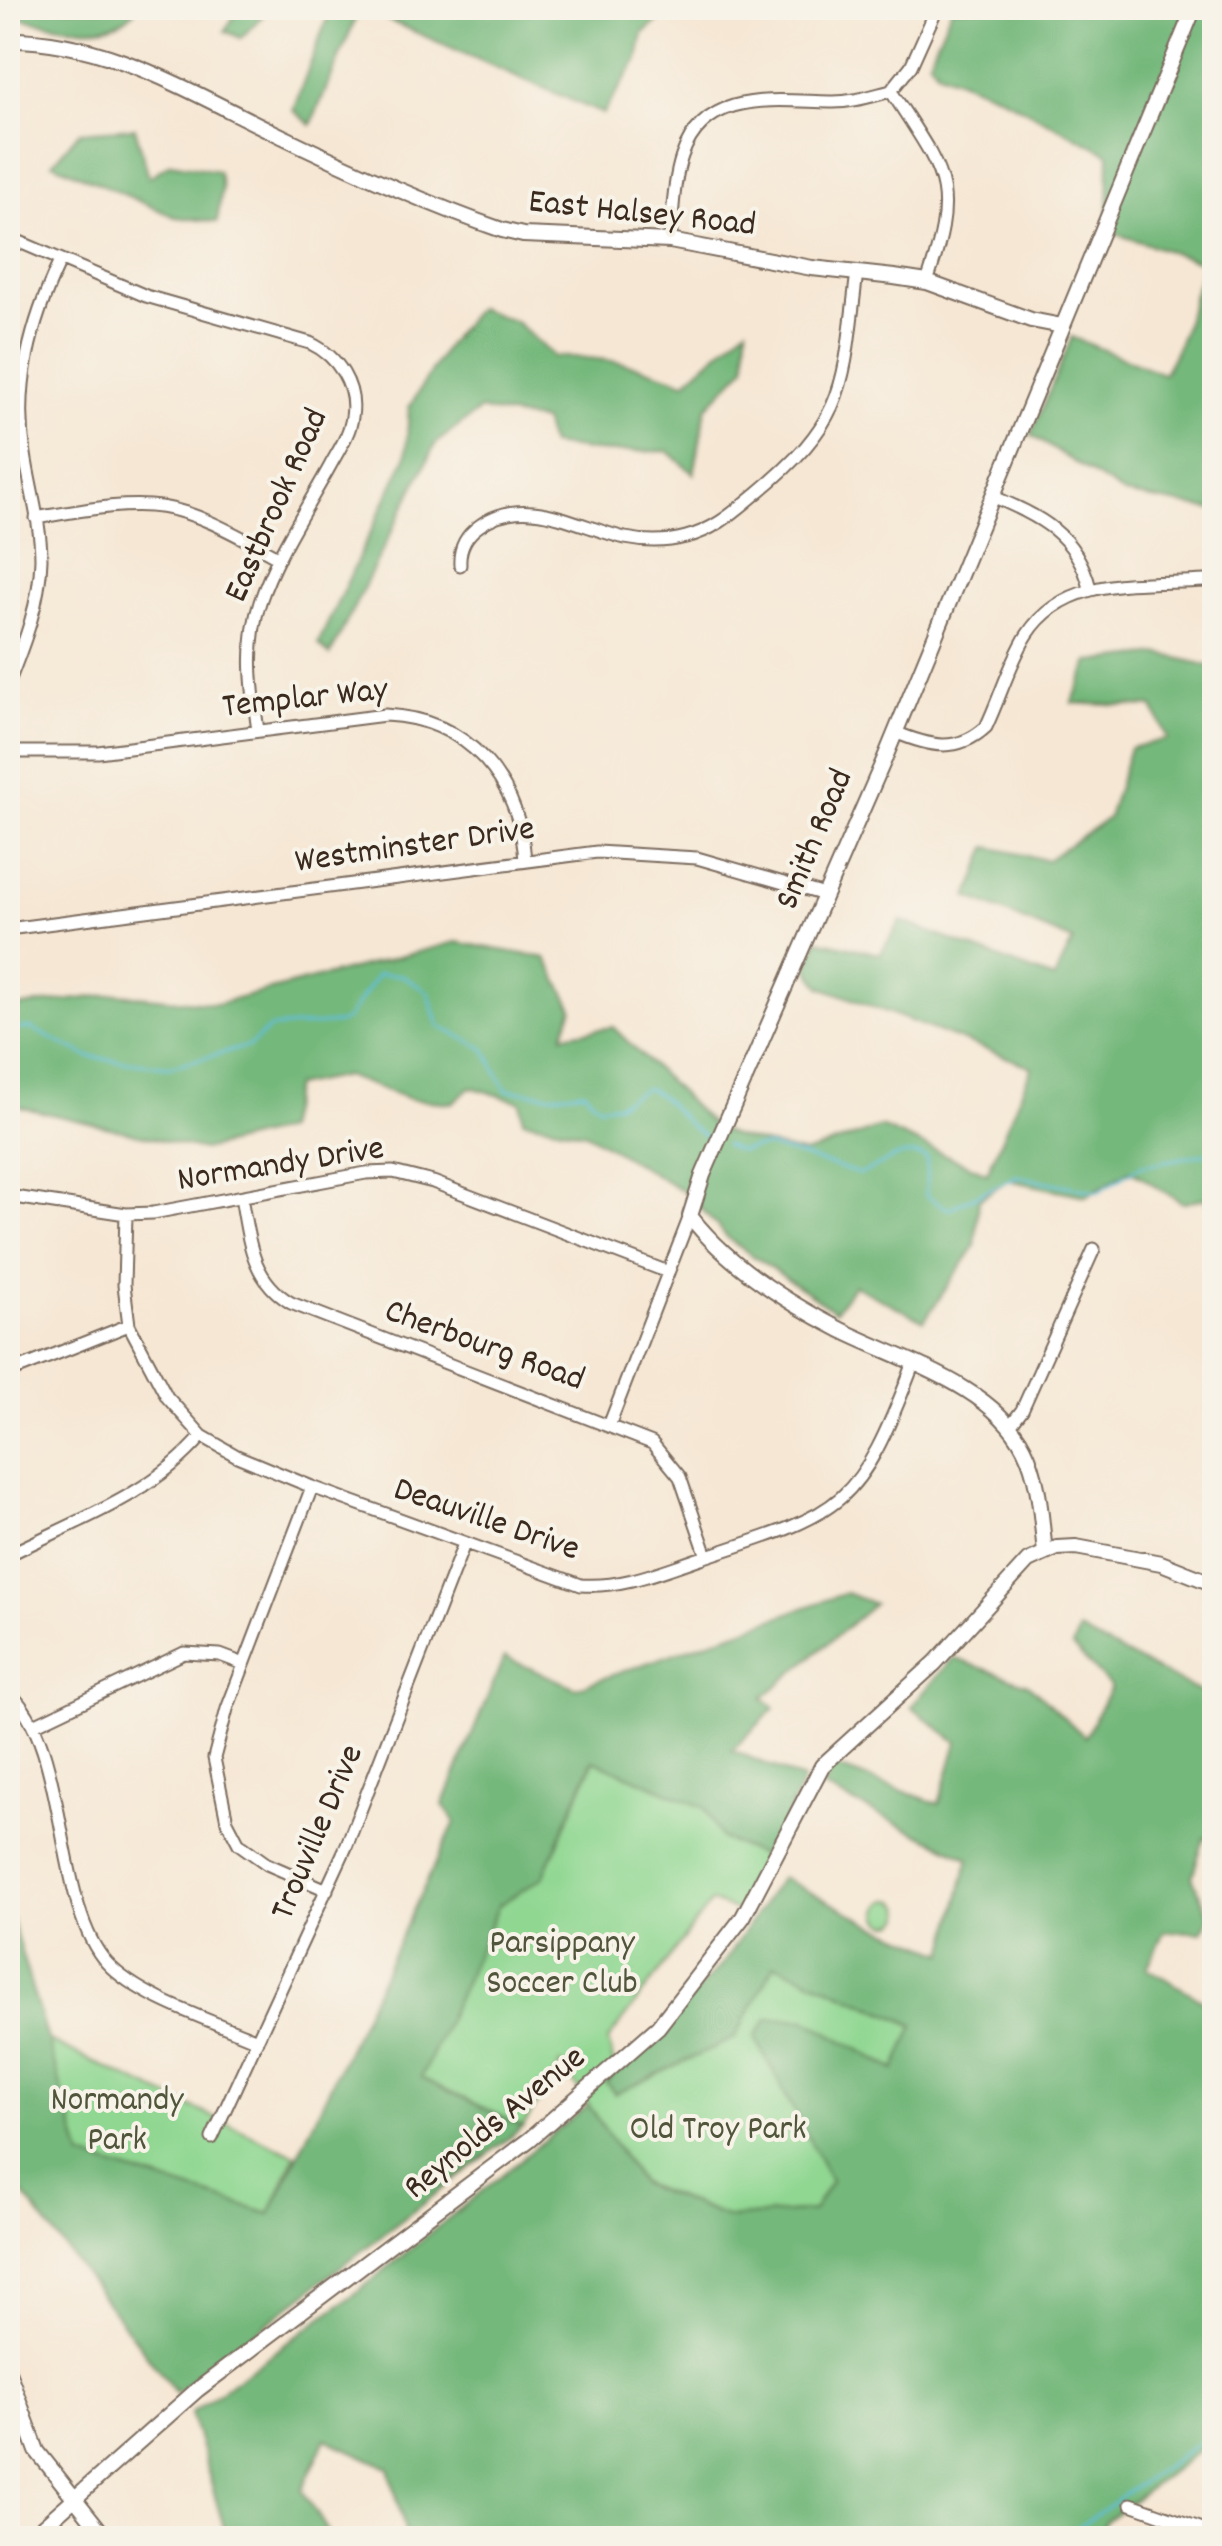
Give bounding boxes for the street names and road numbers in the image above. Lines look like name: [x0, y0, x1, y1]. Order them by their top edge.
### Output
street label: East Halsey Road: [526, 178, 758, 252]
street label: Eastbrook Road: [213, 401, 343, 611]
street label: Templar Way: [220, 666, 391, 734]
street label: Smith Road: [764, 762, 868, 918]
street label: Westminster Drive: [292, 805, 538, 889]
street label: Normandy Drive: [174, 1125, 388, 1207]
street label: Cherbourg Road: [377, 1288, 591, 1406]
street label: Deauville Drive: [386, 1466, 586, 1576]
street label: Trouville Drive: [260, 1738, 378, 1928]
street label: Reynolds Avenue: [394, 2035, 598, 2213]

